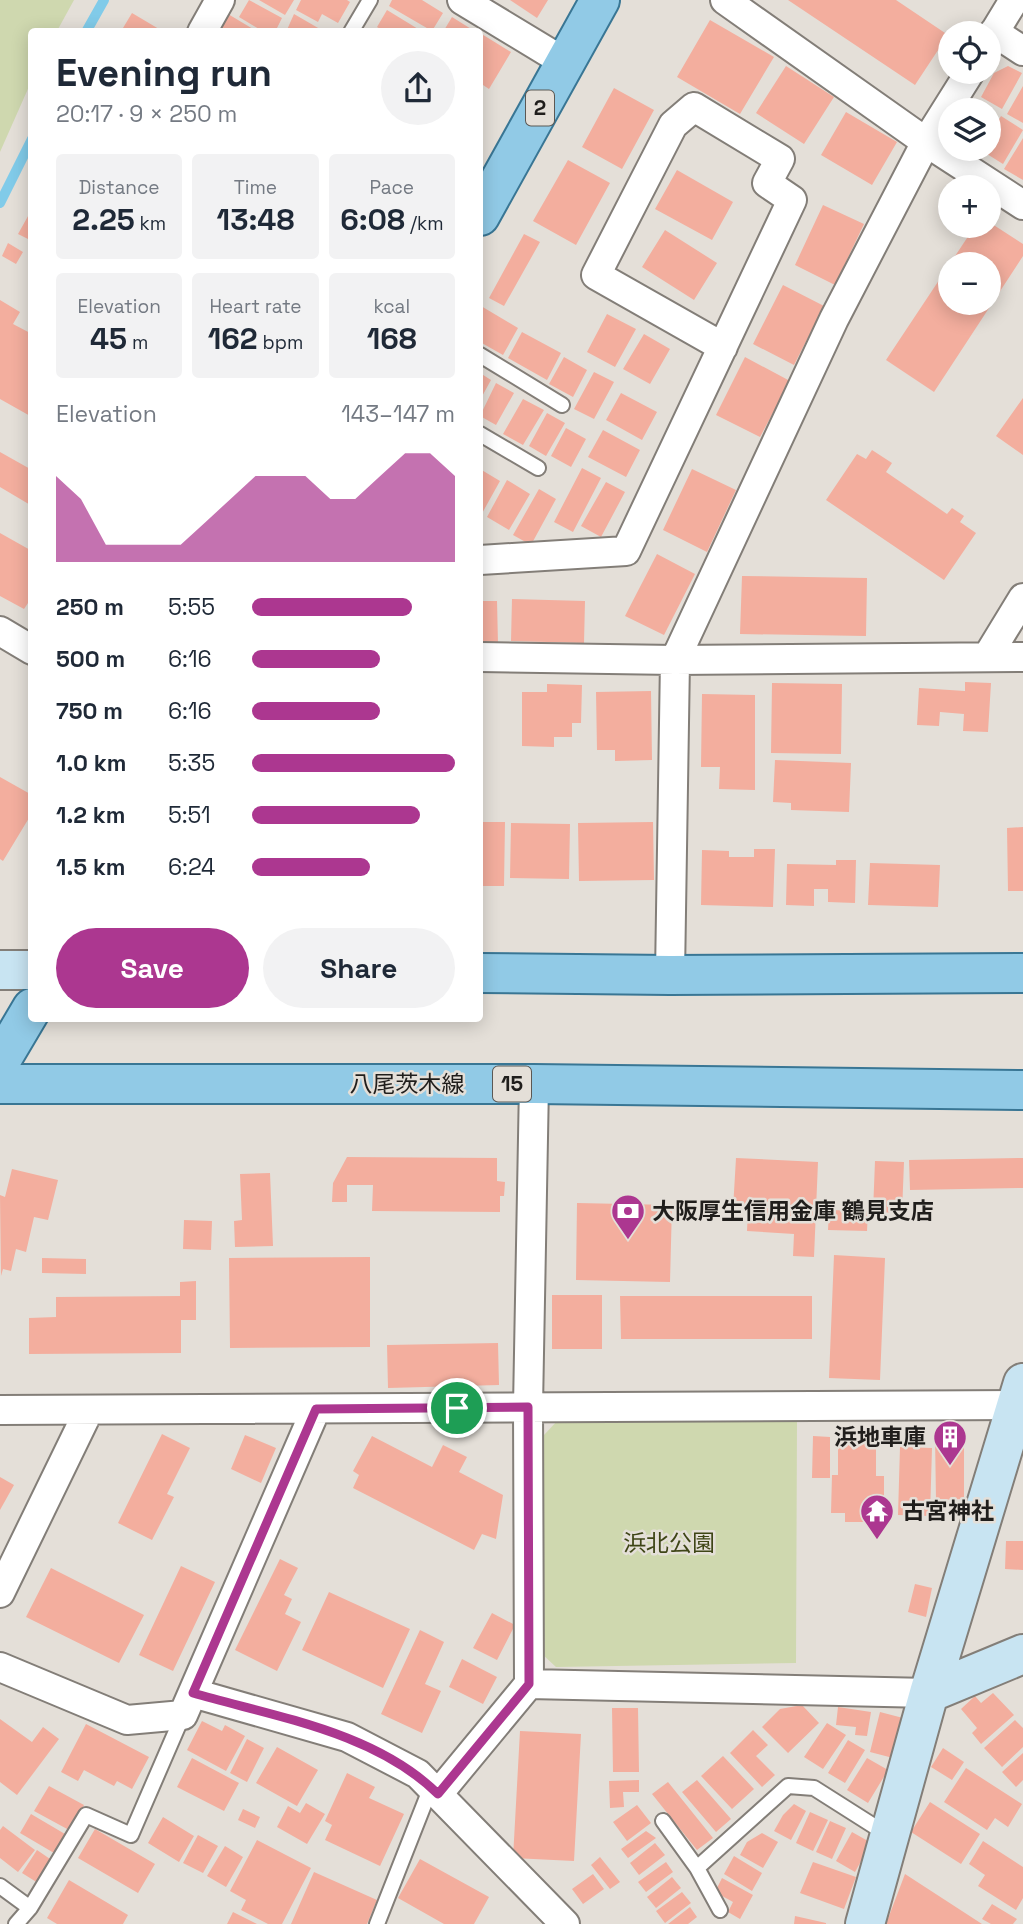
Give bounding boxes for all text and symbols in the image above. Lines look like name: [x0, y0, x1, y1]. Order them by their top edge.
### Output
map controls: [938, 21, 1001, 315]
button: locate: [938, 21, 1001, 84]
text: Evening run: [56, 49, 272, 97]
button: share: [381, 51, 455, 125]
road number: 2: [526, 90, 554, 126]
button: layers: [938, 98, 1001, 161]
text: 20:17 · 9 × 250 m: [56, 99, 237, 129]
text: Distance: [79, 175, 160, 200]
text: Time: [234, 175, 277, 200]
text: Pace: [370, 175, 414, 200]
button: +: [938, 175, 1001, 238]
text: 2.25: [72, 200, 135, 239]
text: 13:48: [217, 200, 294, 239]
text: 6:08: [340, 200, 405, 239]
text: km: [135, 211, 166, 236]
text: /km: [405, 211, 444, 236]
button: −: [938, 252, 1001, 315]
text: Elevation: [78, 294, 161, 319]
text: Heart rate: [209, 294, 302, 319]
text: kcal: [373, 294, 410, 319]
text: 45: [90, 319, 127, 358]
text: 162: [208, 319, 258, 358]
text: 168: [367, 319, 417, 358]
text: m: [127, 330, 148, 355]
text: bpm: [258, 330, 303, 355]
text: Elevation: [56, 399, 157, 429]
text: 143–147 m: [341, 399, 455, 429]
text: 250 m: [56, 592, 124, 622]
text: 5:55: [168, 592, 215, 622]
text: 500 m: [56, 644, 125, 674]
text: 6:16: [168, 644, 212, 674]
text: 750 m: [56, 696, 123, 726]
text: 6:16: [168, 696, 212, 726]
text: 1.0 km: [56, 748, 126, 778]
text: 5:35: [168, 748, 215, 778]
text: 1.2 km: [56, 800, 125, 830]
text: 5:51: [168, 800, 211, 830]
text: 1.5 km: [56, 852, 126, 882]
text: 6:24: [168, 852, 215, 882]
button: Save: [56, 928, 249, 1008]
button: Share: [263, 928, 455, 1008]
road number: 15: [493, 1066, 531, 1102]
street label: 八尾茨木線: [350, 1069, 465, 1099]
bank icon: 大阪厚生信用金庫 鶴見支店: [609, 1192, 647, 1241]
place label: 大阪厚生信用金庫 鶴見支店: [652, 1196, 934, 1226]
pin: [427, 1378, 487, 1438]
icon: arrive: [438, 1389, 476, 1427]
building icon: 浜地車庫: [931, 1418, 969, 1467]
place label: 浜地車庫: [834, 1422, 926, 1452]
temple icon: 古宮神社: [858, 1492, 896, 1541]
place label: 古宮神社: [902, 1496, 994, 1526]
park label: 浜北公園: [623, 1528, 715, 1558]

